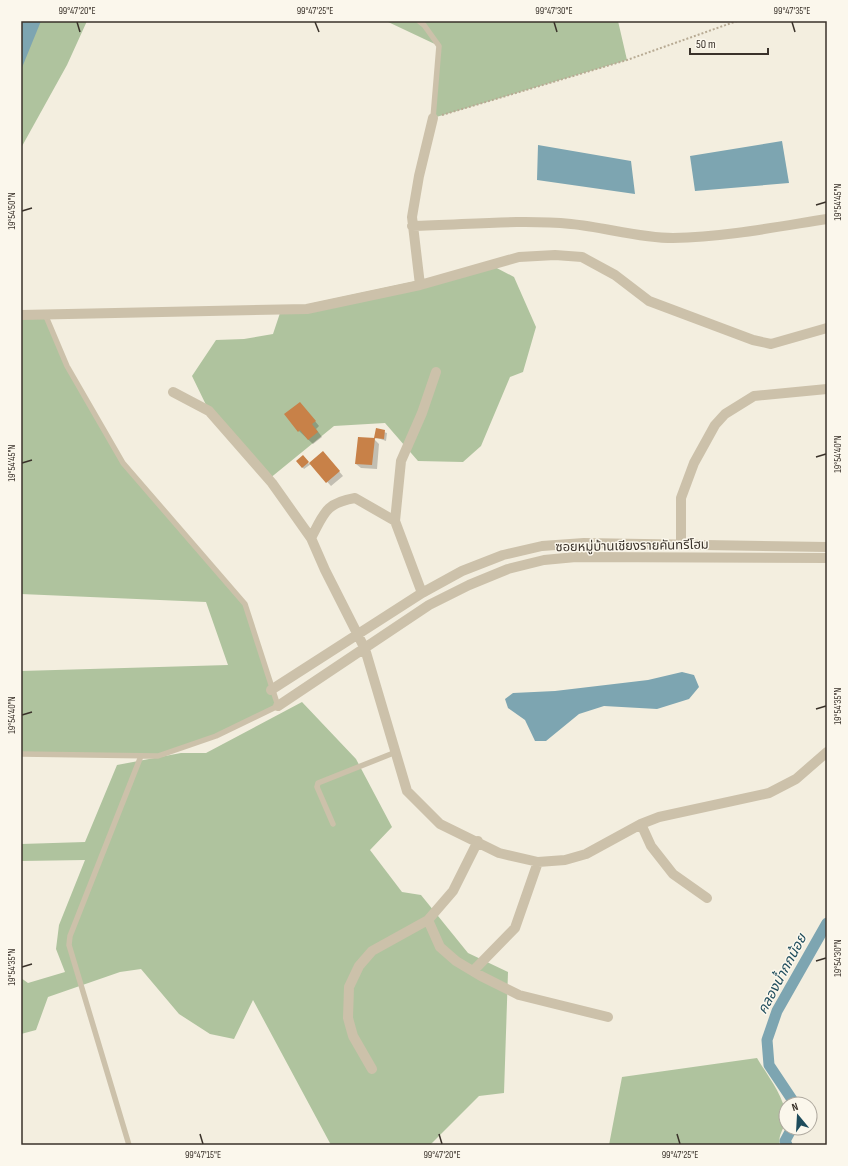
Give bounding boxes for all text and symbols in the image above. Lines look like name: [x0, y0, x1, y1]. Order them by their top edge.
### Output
text: 99°47'20"E: [58, 5, 96, 17]
text: 99°47'25"E: [297, 5, 333, 17]
text: 99°47'30"E: [535, 5, 573, 17]
text: 99°47'35"E: [774, 5, 810, 17]
scale bar: [690, 30, 768, 56]
text: 50 m: [696, 37, 716, 52]
text: 19°54'45"N: [832, 184, 844, 220]
text: 19°54'50"N: [6, 192, 18, 230]
text: 19°54'40"N: [832, 435, 844, 473]
text: 19°54'45"N: [6, 445, 18, 481]
street label: ซอยหมู่บ้านเชียงรายคันทรีโฮม: [555, 537, 709, 555]
text: 19°54'35"N: [832, 688, 844, 724]
text: 19°54'40"N: [6, 696, 18, 734]
water label: คลองน้ำกกน้อย: [752, 929, 811, 1017]
text: 19°54'30"N: [832, 939, 844, 977]
text: 19°54'35"N: [6, 949, 18, 985]
north arrow: [778, 1096, 818, 1136]
text: N: [790, 1100, 800, 1114]
text: 99°47'15"E: [185, 1149, 221, 1161]
text: 99°47'20"E: [423, 1149, 461, 1161]
text: 99°47'25"E: [662, 1149, 698, 1161]

